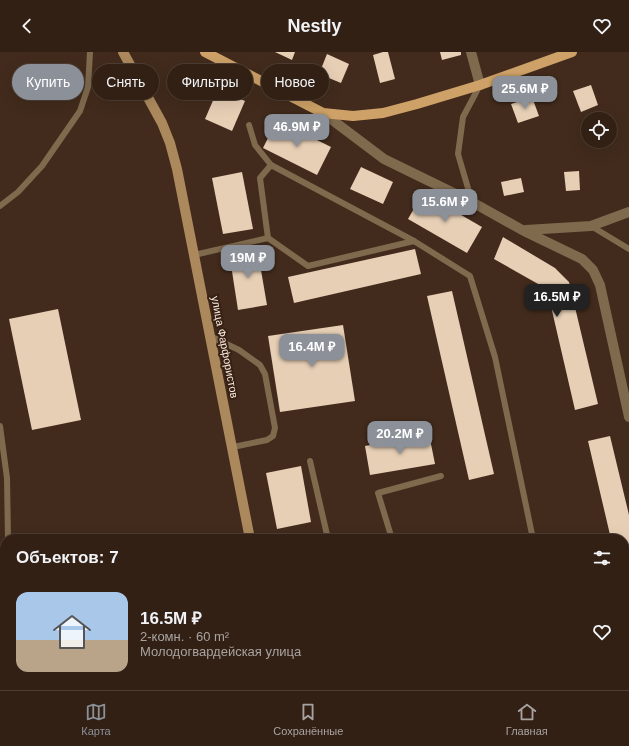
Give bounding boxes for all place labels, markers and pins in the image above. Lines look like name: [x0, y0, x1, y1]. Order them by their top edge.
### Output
pin: 25.6M ₽: [488, 76, 562, 110]
pin: 46.9M ₽: [260, 114, 334, 148]
pin: 15.6M ₽: [408, 189, 482, 223]
pin: 19M ₽: [220, 245, 276, 279]
pin: 16.5M ₽: [520, 284, 594, 318]
pin: 16.4M ₽: [275, 334, 349, 368]
pin: 20.2M ₽: [363, 421, 437, 455]

